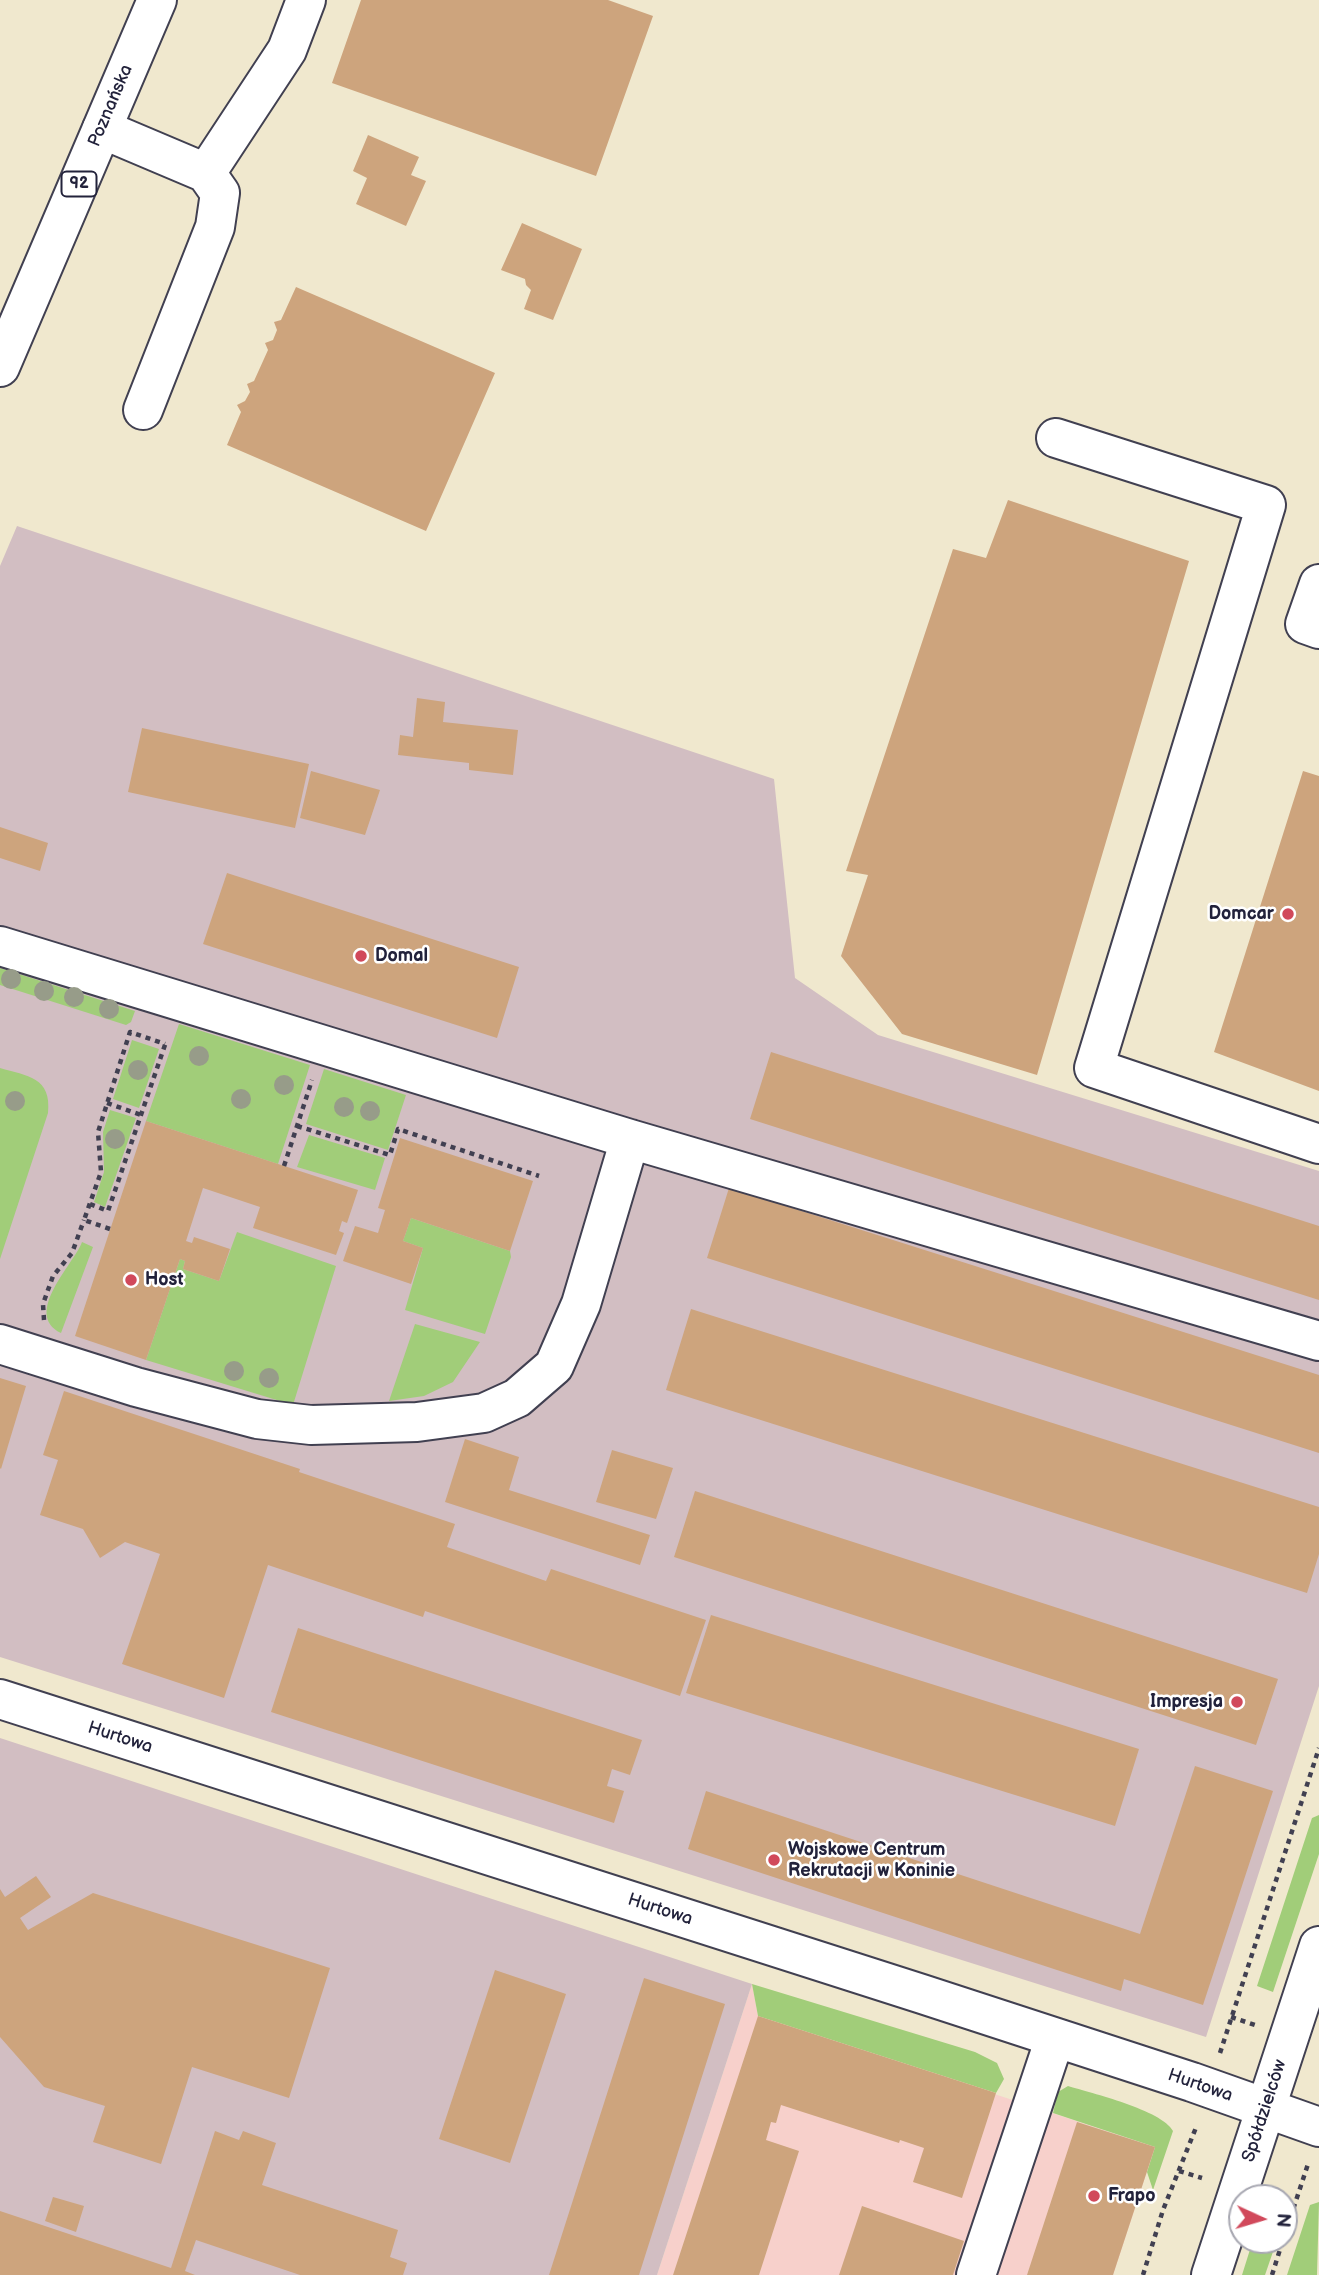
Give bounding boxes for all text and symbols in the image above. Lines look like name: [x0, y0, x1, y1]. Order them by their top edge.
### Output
street label: Poznańska: [84, 62, 138, 150]
road number: 92: [62, 172, 96, 196]
place label: Domcar: [1208, 903, 1274, 925]
marker: Domcar: [1280, 906, 1296, 922]
place label: Domal: [375, 945, 428, 967]
marker: Domal: [353, 948, 369, 964]
place label: Host: [145, 1269, 183, 1291]
marker: Host: [123, 1272, 139, 1288]
place label: Impresja: [1150, 1691, 1223, 1713]
marker: Impresja: [1229, 1694, 1245, 1710]
street label: Hurtowa: [85, 1717, 155, 1759]
place label: Wojskowe Centrum Rekrutacji w Koninie: [788, 1839, 955, 1882]
marker: Wojskowe Centrum Rekrutacji w Koninie: [766, 1852, 782, 1868]
street label: Hurtowa: [625, 1889, 695, 1931]
street label: Spółdzielców: [1238, 2057, 1292, 2165]
street label: Hurtowa: [1165, 2065, 1235, 2107]
north arrow: [1228, 2184, 1298, 2254]
place label: Frapo: [1108, 2185, 1155, 2207]
marker: Frapo: [1086, 2188, 1102, 2204]
text: N: [1270, 2212, 1294, 2228]

